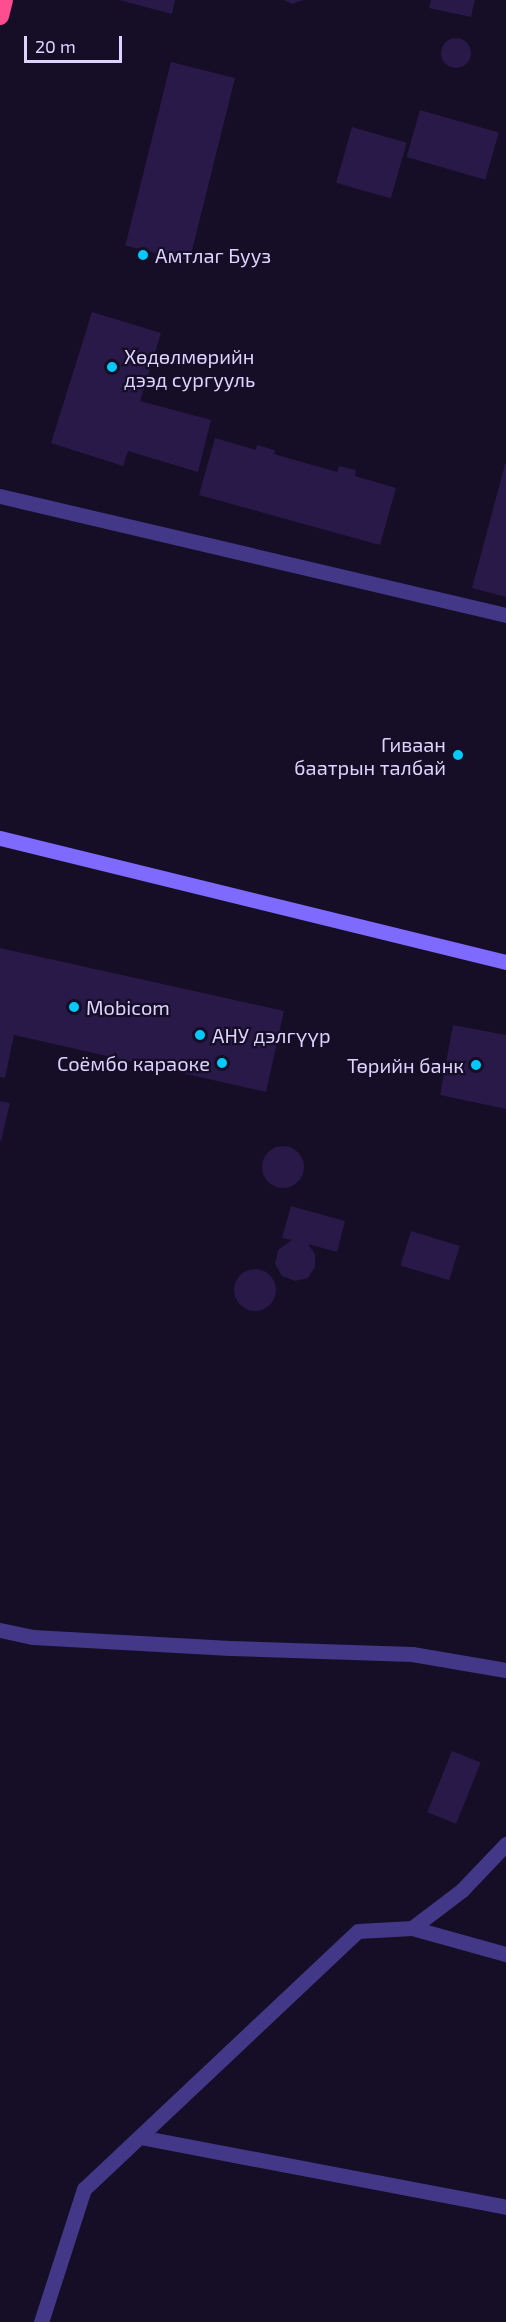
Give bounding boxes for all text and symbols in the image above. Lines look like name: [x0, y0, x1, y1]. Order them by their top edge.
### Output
scale bar: [27, 24, 124, 62]
text: 20 m: [35, 35, 76, 57]
place label: Амтлаг Бууз: [155, 243, 271, 267]
marker: Амтлаг Бууз: [136, 248, 150, 262]
place label: Хөдөлмөрийн дээд сургууль: [124, 344, 255, 391]
marker: Хөдөлмөрийн дээд сургууль: [105, 360, 119, 374]
place label: Гиваан баатрын талбай: [294, 732, 446, 779]
marker: Гиваан баатрын талбай: [451, 748, 465, 762]
place label: Mobicom: [86, 995, 170, 1019]
marker: Mobicom: [67, 1000, 81, 1014]
place label: АНУ дэлгүүр: [212, 1023, 331, 1047]
marker: АНУ дэлгүүр: [193, 1028, 207, 1042]
place label: Соёмбо караоке: [57, 1051, 210, 1075]
place label: Төрийн банк: [347, 1053, 464, 1077]
marker: Соёмбо караоке: [215, 1056, 229, 1070]
marker: Төрийн банк: [469, 1058, 483, 1072]

